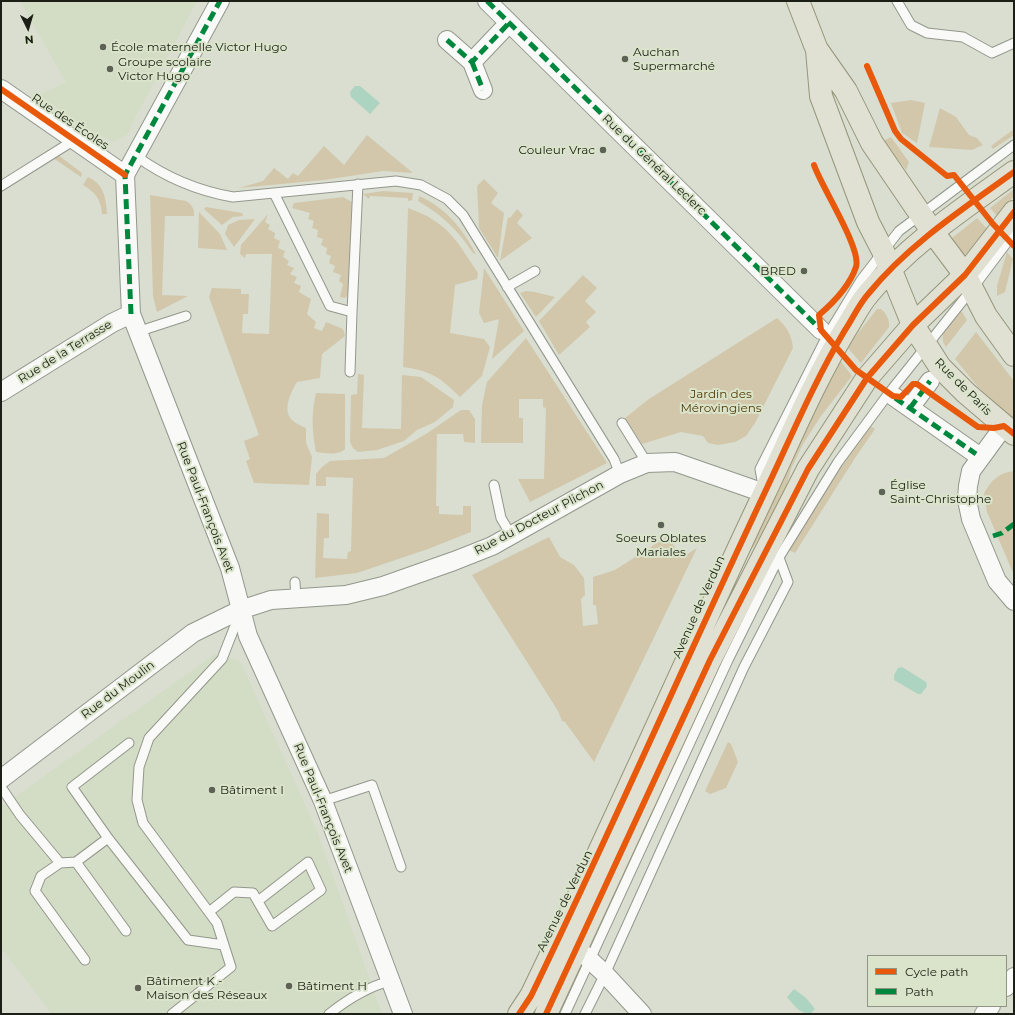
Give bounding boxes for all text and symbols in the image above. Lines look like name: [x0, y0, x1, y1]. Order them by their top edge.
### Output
north arrow: [8, 8, 48, 48]
text: N: [24, 33, 34, 47]
place label: École maternelle Victor Hugo: [111, 40, 287, 54]
marker: École maternelle Victor Hugo: [98, 42, 108, 52]
place label: Auchan Supermarché: [633, 45, 715, 73]
marker: Auchan Supermarché: [620, 54, 630, 64]
place label: Groupe scolaire Victor Hugo: [118, 55, 212, 83]
marker: Groupe scolaire Victor Hugo: [105, 64, 115, 74]
street label: Rue des Écoles: [29, 91, 111, 153]
street label: Rue du Général Leclerc: [599, 112, 709, 218]
place label: Couleur Vrac: [519, 143, 595, 157]
marker: Couleur Vrac: [598, 145, 608, 155]
place label: BRED: [760, 264, 796, 278]
marker: BRED: [799, 266, 809, 276]
street label: Rue de la Terrasse: [16, 317, 114, 387]
street label: Rue de Paris: [931, 355, 995, 419]
park label: Jardin des Mérovingiens: [680, 387, 762, 415]
street label: Rue Paul-François Avet: [173, 440, 237, 574]
street label: Rue du Docteur Plichon: [472, 478, 606, 558]
place label: Église Saint-Christophe: [890, 478, 991, 506]
marker: Église Saint-Christophe: [877, 487, 887, 497]
marker: Soeurs Oblates Mariales: [656, 520, 666, 530]
place label: Soeurs Oblates Mariales: [616, 531, 706, 559]
street label: Avenue de Verdun: [670, 553, 728, 661]
street label: Rue du Moulin: [78, 658, 158, 722]
street label: Rue Paul-François Avet: [290, 741, 356, 875]
place label: Bâtiment I: [220, 783, 284, 797]
marker: Bâtiment I: [207, 785, 217, 795]
street label: Avenue de Verdun: [534, 848, 596, 954]
legend: [867, 955, 1007, 1007]
text: Cycle path: [905, 964, 968, 979]
place label: Bâtiment K - Maison des Réseaux: [146, 974, 267, 1002]
place label: Bâtiment H: [297, 979, 367, 993]
marker: Bâtiment H: [284, 981, 294, 991]
marker: Bâtiment K - Maison des Réseaux: [133, 983, 143, 993]
text: Path: [905, 984, 934, 999]

